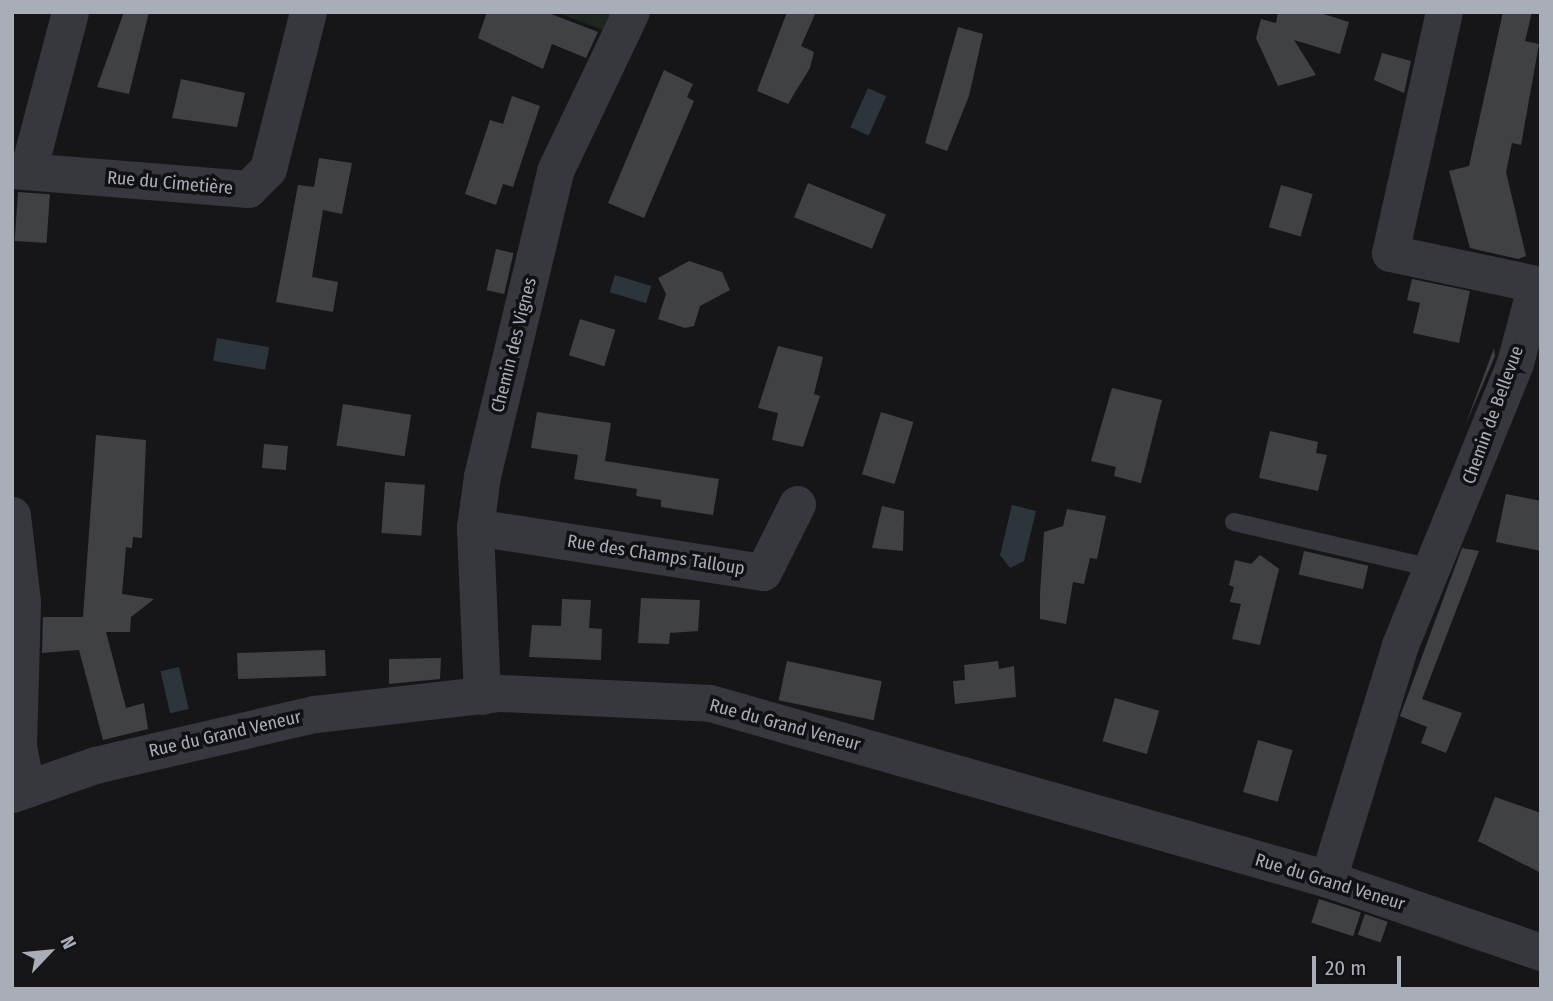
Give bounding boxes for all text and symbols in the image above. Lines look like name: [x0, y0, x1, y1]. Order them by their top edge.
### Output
street label: Rue du Cimetière: [106, 167, 234, 199]
street label: Chemin des Vignes: [487, 275, 541, 415]
street label: Chemin de Bellevue: [1458, 343, 1528, 487]
street label: Rue des Champs Talloup: [566, 530, 746, 580]
street label: Rue du Grand Veneur: [707, 694, 863, 756]
street label: Rue du Grand Veneur: [147, 706, 303, 762]
street label: Rue du Grand Veneur: [1252, 849, 1408, 915]
north arrow: [14, 917, 84, 987]
text: N: [55, 932, 81, 953]
scale bar: [1315, 942, 1404, 986]
text: 20 m: [1325, 955, 1366, 981]

